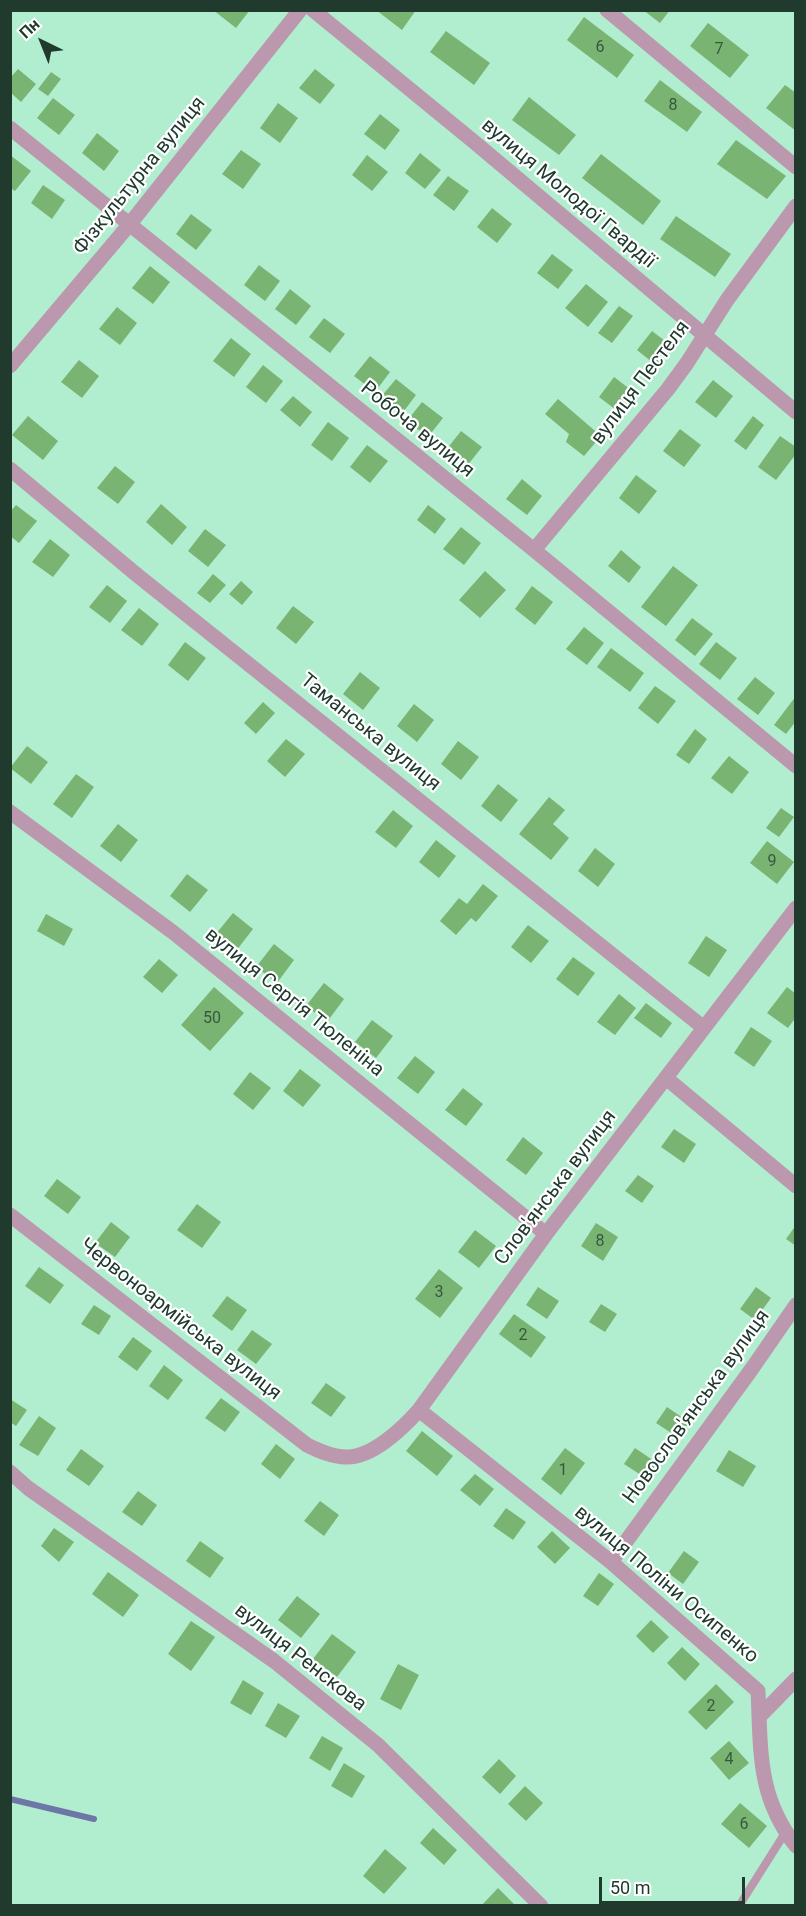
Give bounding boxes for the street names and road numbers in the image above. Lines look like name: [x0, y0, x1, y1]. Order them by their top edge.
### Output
street label: Фізкультурна вулиця: [69, 92, 211, 260]
street label: вулиця Молодої Гвардії: [476, 114, 660, 274]
street label: вулиця Пестеля: [587, 316, 695, 450]
street label: Робоча вулиця: [355, 377, 479, 483]
street label: Таманська вулиця: [295, 669, 445, 797]
street label: вулиця Сергія Тюленіна: [200, 923, 388, 1083]
street label: Слов'янська вулиця: [490, 1106, 622, 1270]
street label: Червоноармійська вулиця: [74, 1234, 286, 1406]
street label: Новослов'янська вулиця: [619, 1305, 775, 1509]
street label: вулиця Поліни Осипенко: [569, 1501, 763, 1669]
street label: вулиця Ренскова: [229, 1599, 371, 1717]

